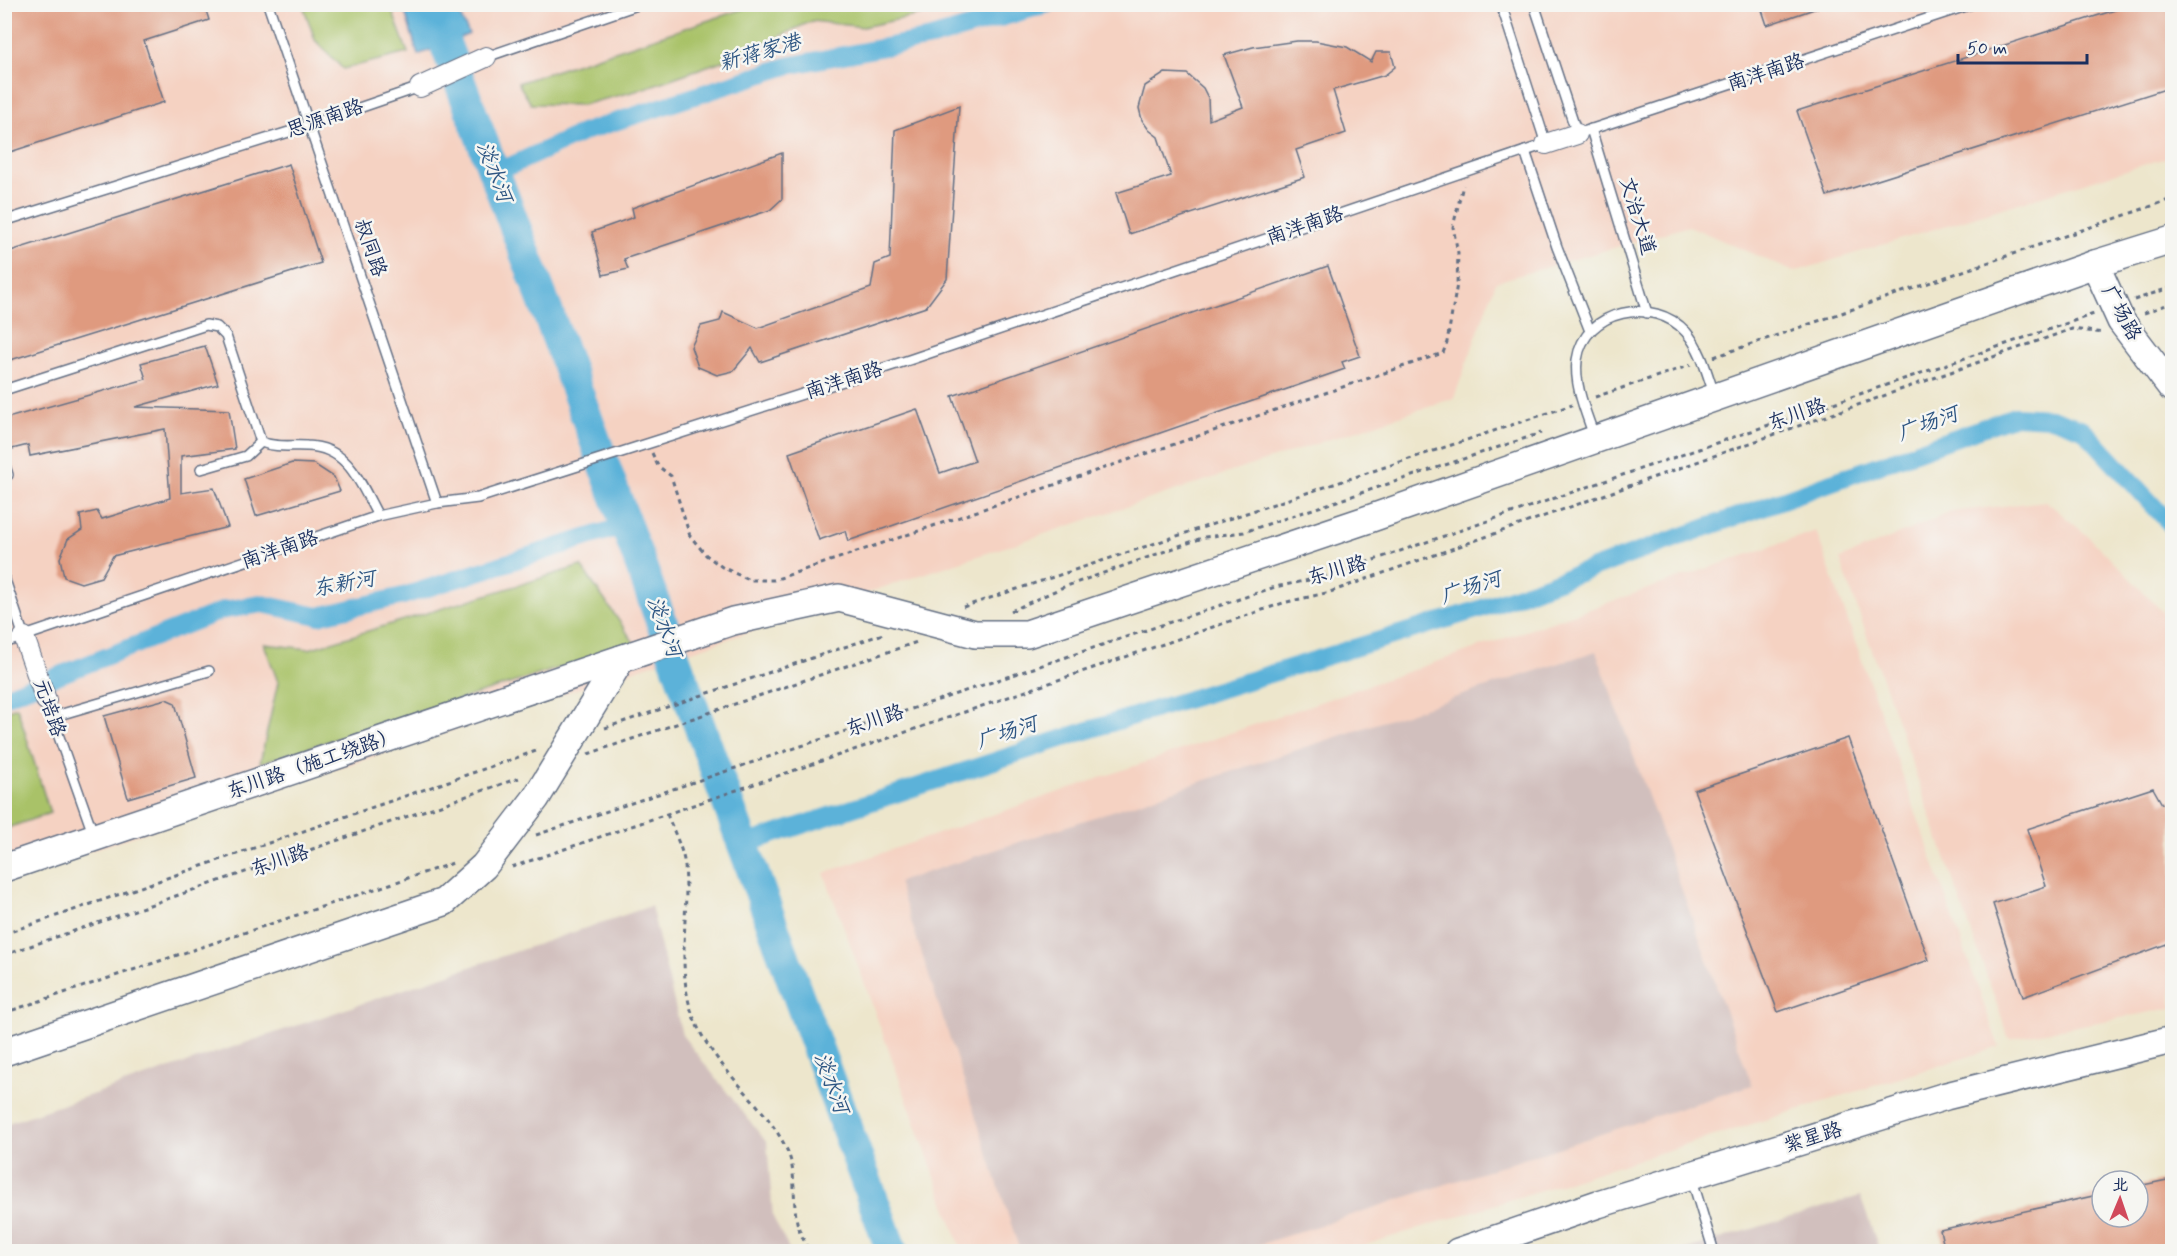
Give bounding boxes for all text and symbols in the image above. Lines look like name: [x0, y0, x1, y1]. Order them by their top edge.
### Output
water label: 新蒋家港: [716, 27, 806, 78]
scale bar: [1958, 27, 2087, 65]
text: 50 m: [1967, 37, 2007, 61]
street label: 南洋南路: [1724, 47, 1809, 98]
street label: 思源南路: [283, 93, 368, 145]
water label: 淡水河: [470, 138, 519, 209]
street label: 文治大道: [1612, 174, 1662, 258]
street label: 南洋南路: [1263, 200, 1348, 252]
street label: 叔同路: [347, 215, 393, 282]
street label: 广场路: [2095, 280, 2148, 347]
street label: 南洋南路: [802, 355, 887, 406]
street label: 东川路: [1764, 392, 1831, 438]
water label: 广场河: [1894, 399, 1965, 448]
street label: 南洋南路: [238, 524, 323, 576]
street label: 东川路: [1304, 549, 1371, 592]
water label: 东新河: [311, 564, 380, 603]
water label: 广场河: [1437, 564, 1508, 611]
water label: 淡水河: [640, 593, 689, 664]
street label: 元培路: [26, 675, 72, 742]
street label: 东川路: [842, 698, 909, 744]
water label: 广场河: [973, 709, 1044, 756]
street label: 东川路（施工绕路）: [224, 722, 402, 806]
street label: 东川路: [247, 838, 314, 884]
water label: 淡水河: [807, 1049, 856, 1120]
street label: 紫星路: [1780, 1116, 1847, 1160]
north arrow: [2090, 1169, 2150, 1229]
text: 北: [2112, 1175, 2129, 1196]

